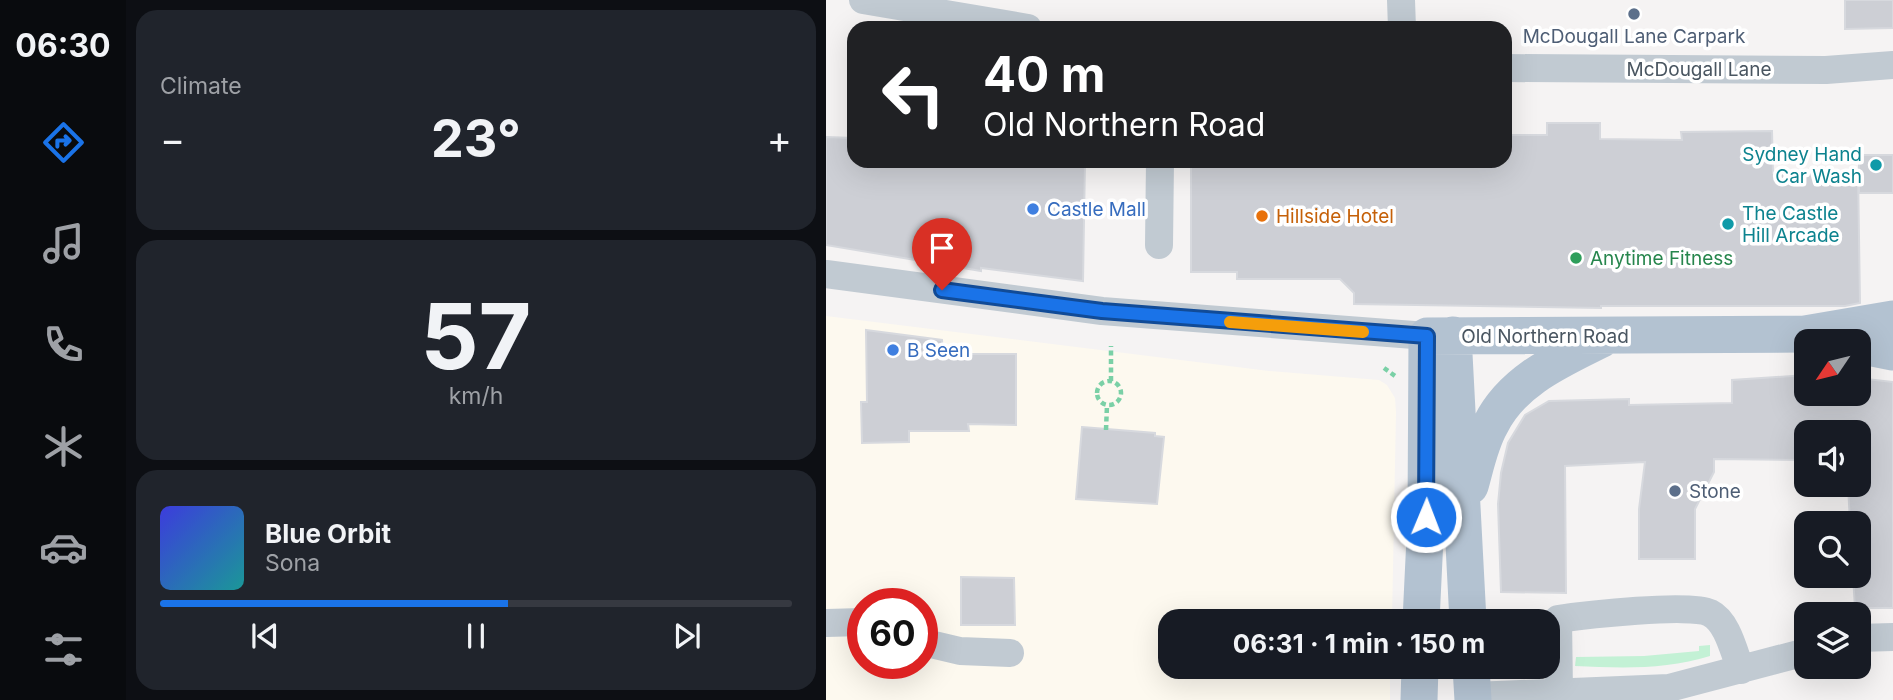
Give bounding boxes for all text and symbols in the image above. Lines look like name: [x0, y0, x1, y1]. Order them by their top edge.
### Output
marker: McDougall Lane Carpark: [1626, 6, 1642, 22]
place label: McDougall Lane Carpark: [1523, 25, 1746, 48]
text: 06:30: [15, 26, 111, 65]
text: 40 m: [983, 45, 1106, 104]
icon: left: [868, 49, 959, 140]
street label: McDougall Lane: [1627, 58, 1771, 81]
text: Climate: [160, 72, 242, 100]
text: Old Northern Road: [983, 105, 1265, 144]
text: 23°: [431, 107, 521, 170]
text: −: [160, 116, 185, 162]
text: +: [767, 116, 792, 162]
icon: directions: [39, 118, 88, 167]
place label: Sydney Hand Car Wash: [1742, 143, 1862, 188]
marker: Sydney Hand Car Wash: [1868, 157, 1884, 173]
place label: Castle Mall: [1047, 198, 1146, 221]
marker: Castle Mall: [1025, 201, 1041, 217]
place label: The Castle Hill Arcade: [1742, 202, 1840, 247]
place label: Hillside Hotel: [1276, 205, 1394, 228]
marker: Hillside Hotel: [1254, 208, 1270, 224]
marker: The Castle Hill Arcade: [1720, 216, 1736, 232]
pin: [912, 218, 972, 290]
icon: music: [39, 219, 88, 268]
icon: arrive: [923, 229, 961, 267]
place label: Anytime Fitness: [1590, 247, 1733, 270]
marker: Anytime Fitness: [1568, 250, 1584, 266]
text: 57: [420, 281, 532, 391]
icon: phone: [39, 320, 88, 369]
street label: Old Northern Road: [1461, 325, 1629, 348]
north arrow: [1794, 329, 1871, 406]
map controls: [1794, 329, 1871, 679]
place label: B Seen: [907, 339, 970, 362]
marker: B Seen: [885, 342, 901, 358]
text: km/h: [449, 382, 503, 410]
button: sound: [1794, 420, 1871, 497]
icon: climate: [39, 422, 88, 471]
position arrow: [1389, 480, 1463, 554]
place label: Stone: [1689, 480, 1741, 503]
marker: Stone: [1667, 483, 1683, 499]
button: search: [1794, 511, 1871, 588]
text: Blue Orbit: [265, 518, 391, 549]
icon: car: [39, 523, 88, 572]
text: Sona: [265, 549, 320, 577]
speed limit sign: 60: [847, 588, 938, 679]
button: layers: [1794, 602, 1871, 679]
icon: previous: [246, 617, 284, 655]
icon: pause: [457, 617, 495, 655]
icon: next: [668, 617, 706, 655]
icon: filters: [39, 625, 88, 674]
text: 06:31 · 1 min · 150 m: [1233, 628, 1485, 659]

